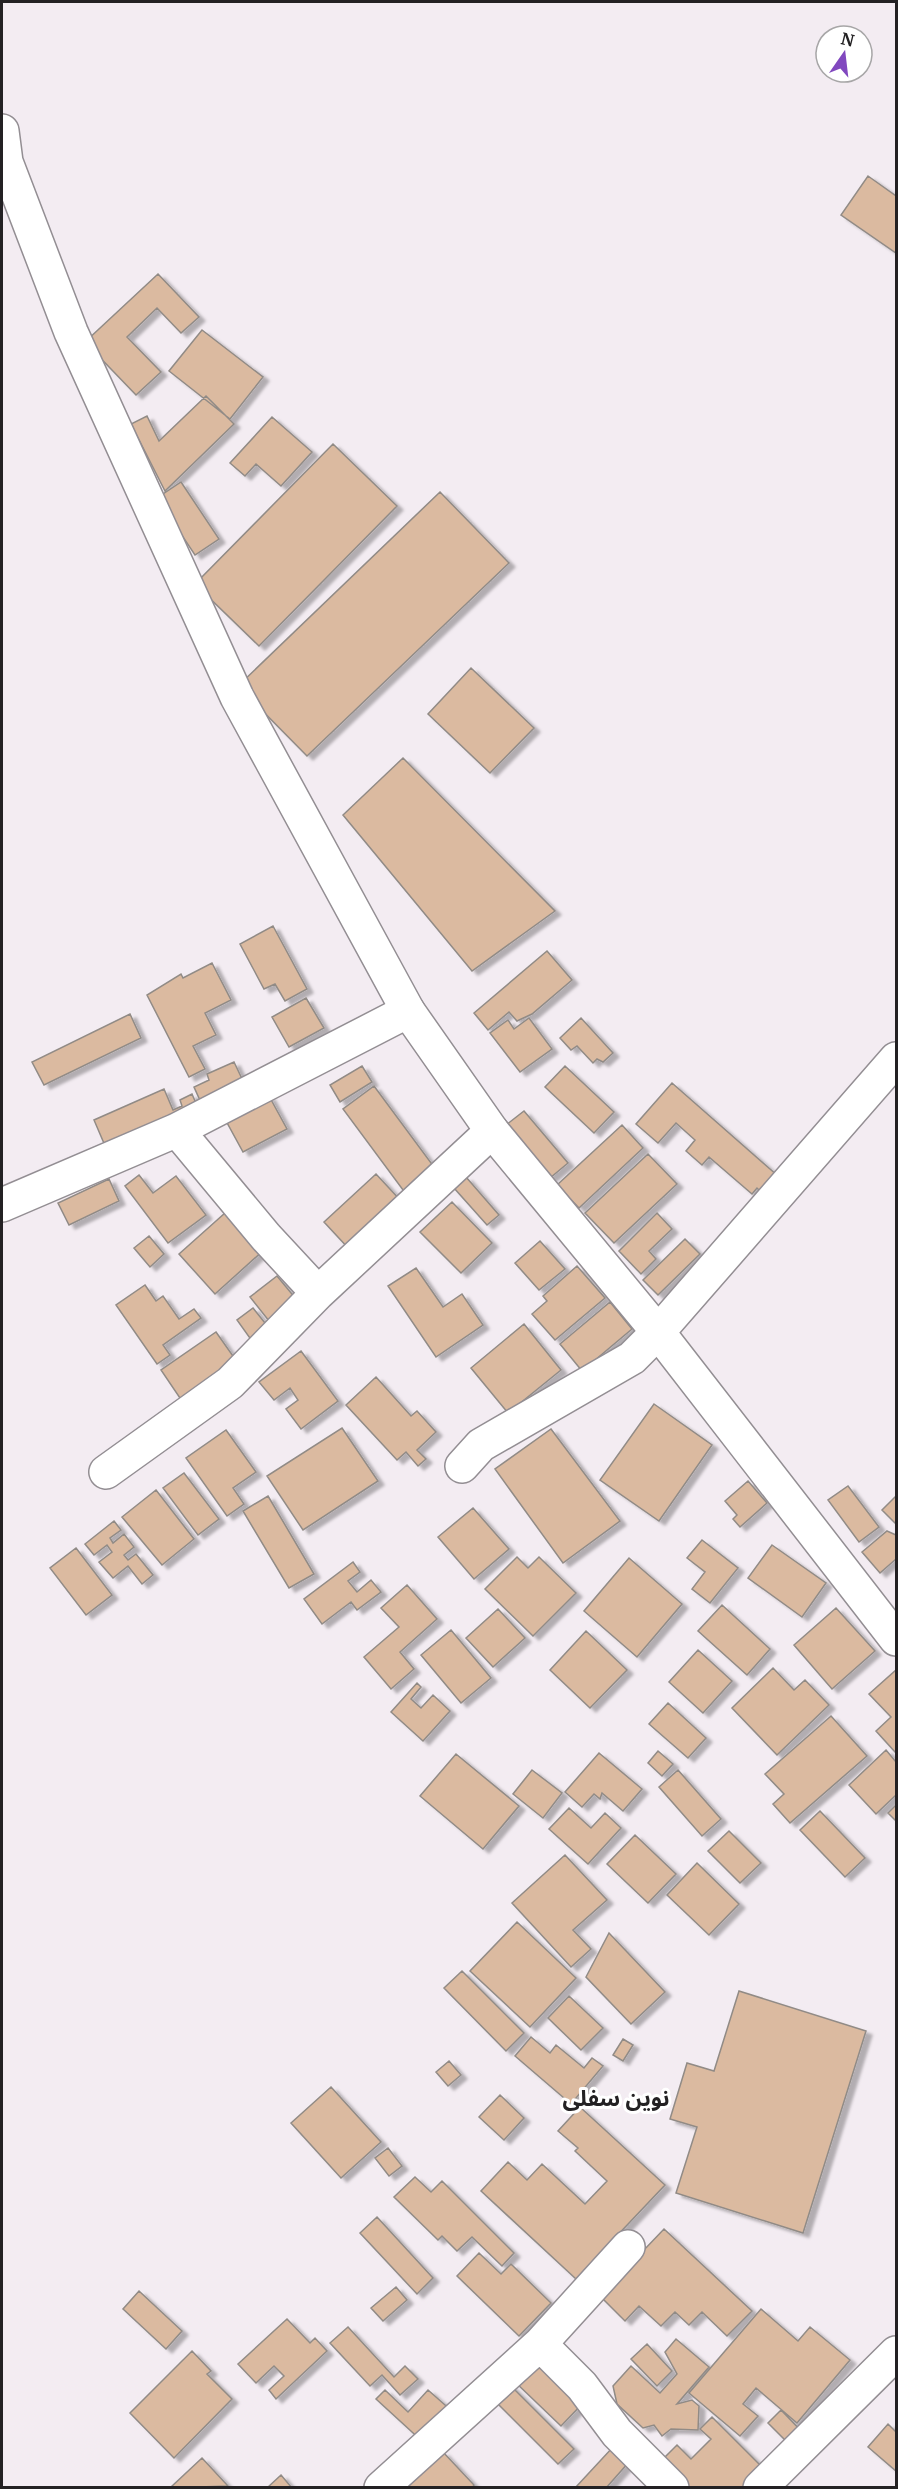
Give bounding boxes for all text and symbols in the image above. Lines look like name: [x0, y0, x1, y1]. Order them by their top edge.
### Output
north arrow: [814, 24, 874, 84]
text: N: [839, 28, 857, 51]
district label: نوین سفلى: [562, 2084, 670, 2112]

